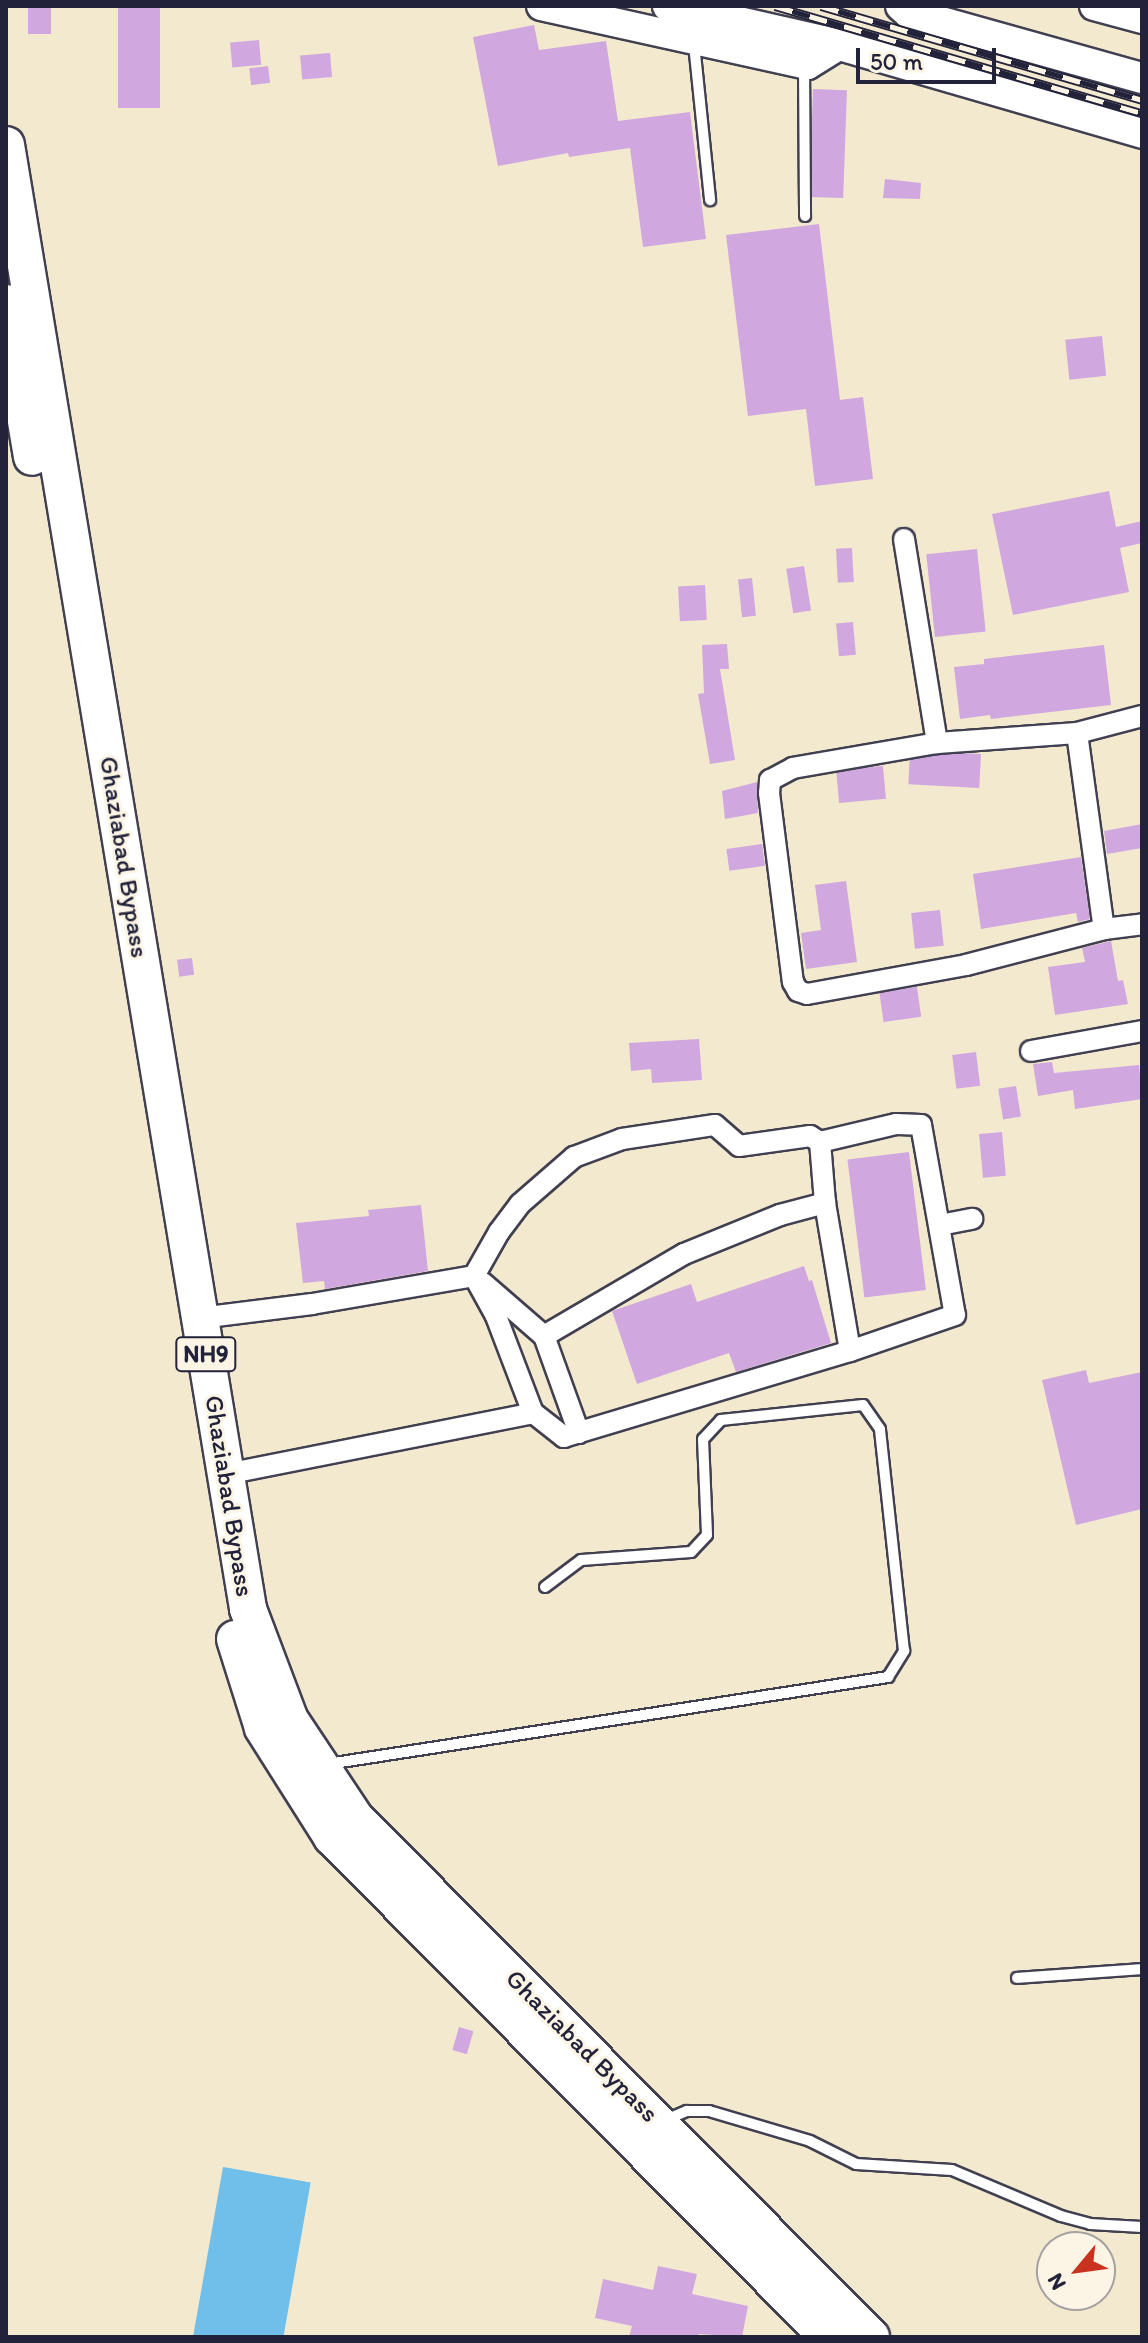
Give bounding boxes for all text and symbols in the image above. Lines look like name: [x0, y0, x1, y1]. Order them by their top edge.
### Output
scale bar: [860, 32, 1000, 82]
text: 50 m: [870, 47, 923, 76]
street label: Ghaziabad Bypass: [93, 754, 155, 960]
road number: NH9: [174, 1334, 238, 1374]
street label: Ghaziabad Bypass: [198, 1393, 260, 1599]
street label: Ghaziabad Bypass: [499, 1963, 665, 2129]
north arrow: [1036, 2231, 1116, 2311]
text: N: [1041, 2269, 1072, 2295]

